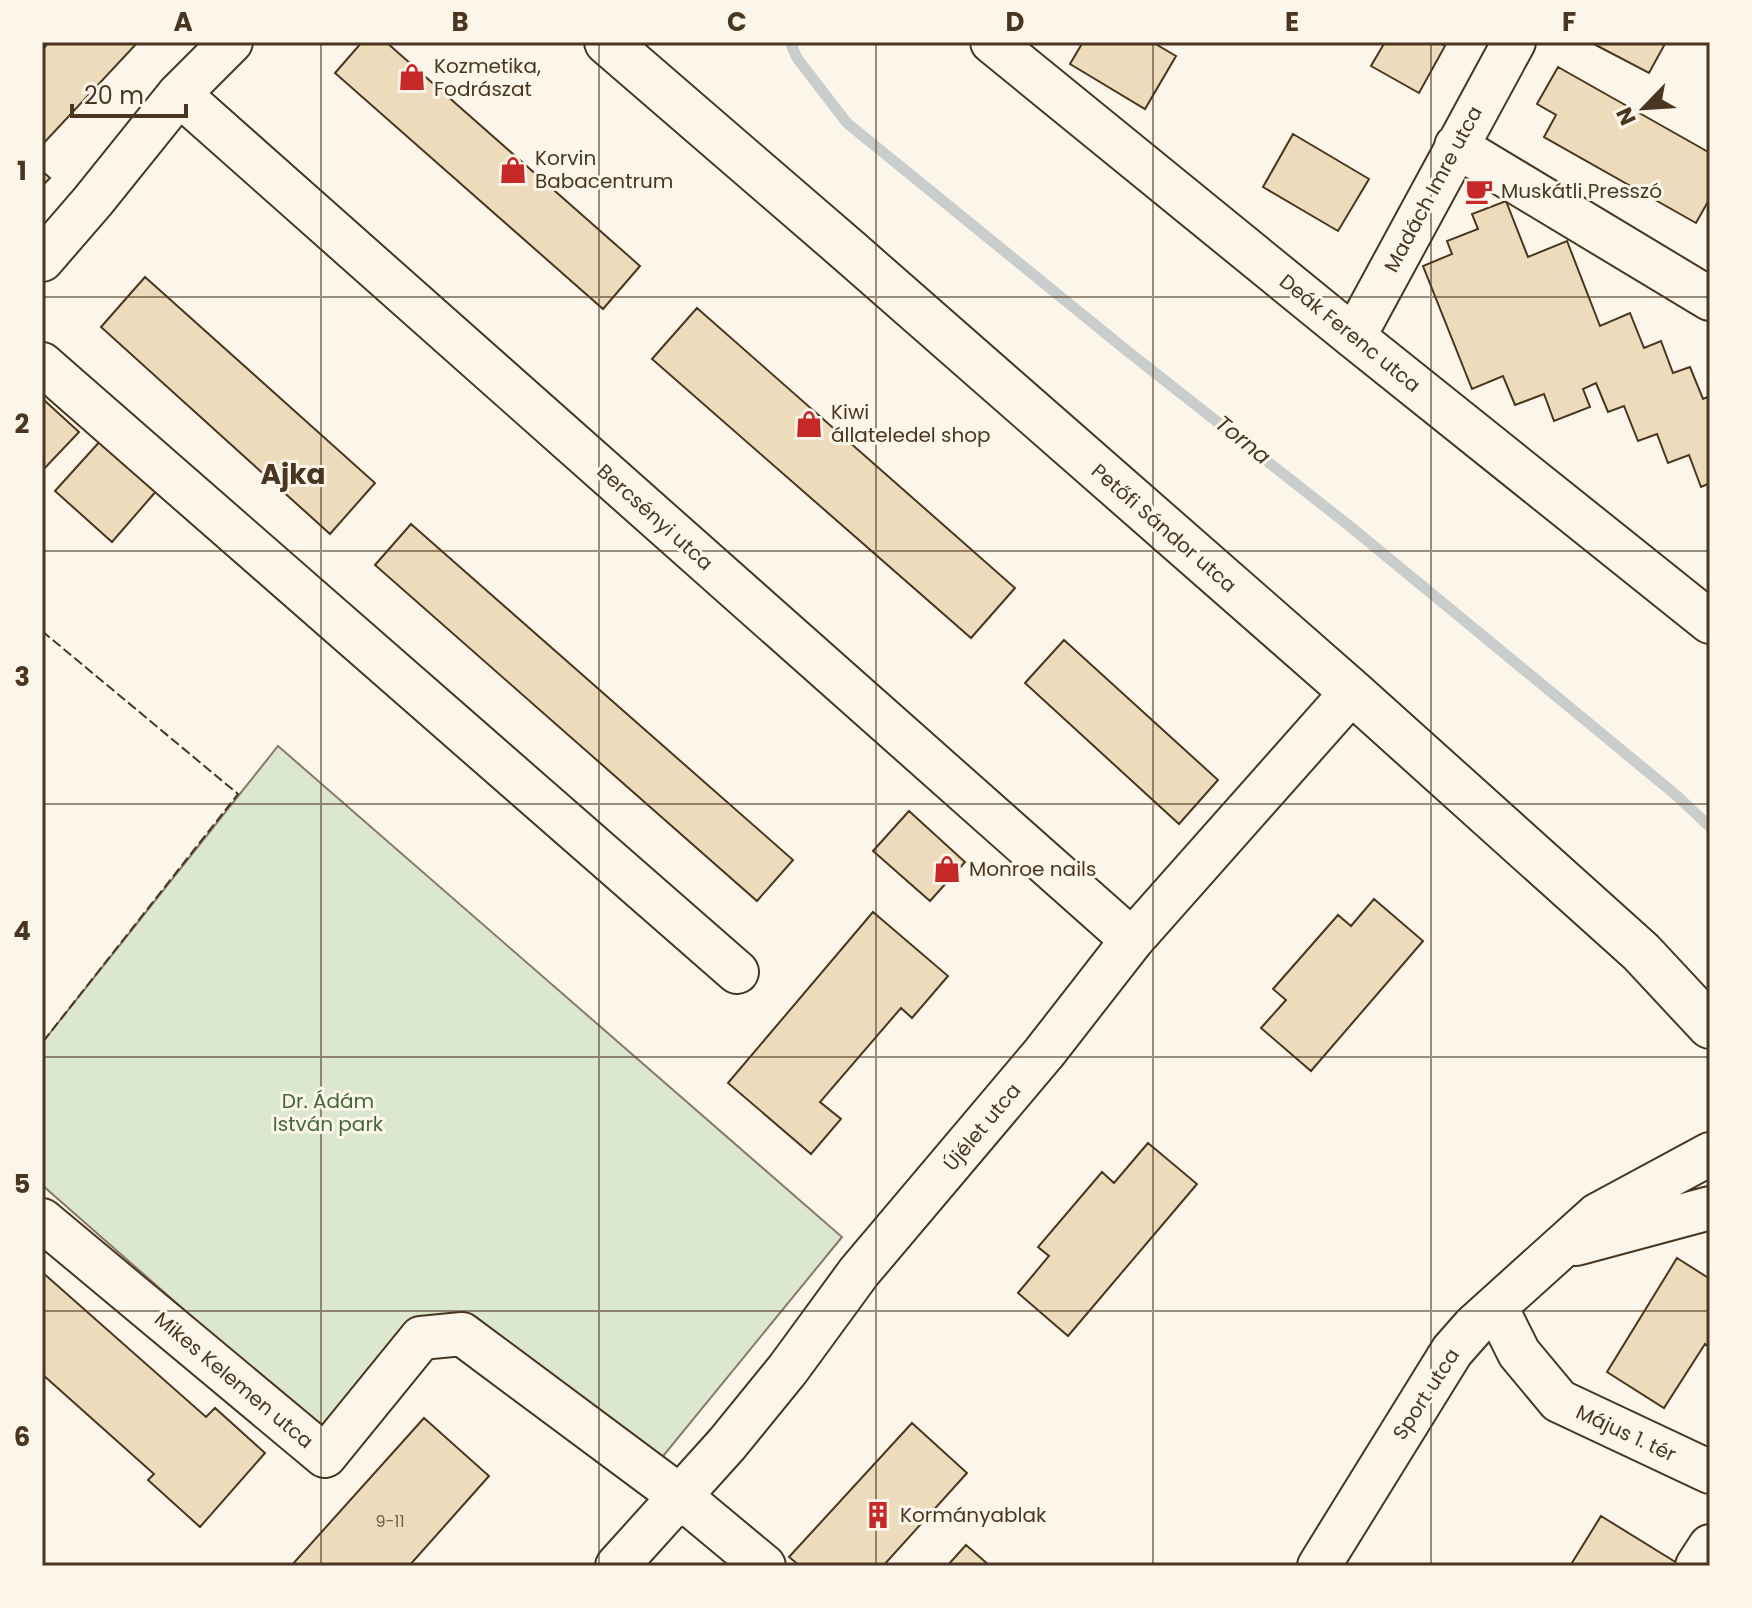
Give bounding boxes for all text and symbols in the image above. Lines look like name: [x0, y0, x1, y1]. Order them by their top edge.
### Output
text: A: [173, 4, 193, 40]
text: B: [451, 4, 469, 40]
text: C: [727, 4, 747, 40]
text: D: [1006, 4, 1025, 40]
text: E: [1285, 4, 1299, 40]
text: F: [1562, 4, 1576, 40]
place label: Kozmetika, Fodrászat: [434, 52, 541, 103]
shop icon: Kozmetika, Fodrászat: [397, 62, 427, 92]
scale bar: [72, 68, 186, 118]
north arrow: [1604, 68, 1684, 148]
text: 20 m: [84, 79, 144, 112]
street label: Madách Imre utca: [1377, 101, 1489, 277]
text: N: [1609, 102, 1644, 130]
place label: Korvin Babacentrum: [535, 144, 673, 195]
text: 1: [17, 153, 27, 189]
shop icon: Korvin Babacentrum: [498, 155, 528, 185]
cafe icon: Muskátli Presszó: [1464, 176, 1494, 206]
place label: Muskátli Presszó: [1501, 177, 1662, 205]
street label: Deák Ferenc utca: [1274, 267, 1426, 399]
place label: Kiwi állateledel shop: [831, 398, 991, 449]
text: 2: [15, 406, 30, 442]
water label: Torna: [1209, 408, 1277, 472]
shop icon: Kiwi állateledel shop: [794, 409, 824, 439]
district label: Ajka: [260, 455, 326, 494]
street label: Bercsényi utca: [591, 457, 719, 577]
street label: Petőfi Sándor utca: [1085, 457, 1243, 599]
text: 3: [14, 659, 30, 695]
shop icon: Monroe nails: [932, 854, 962, 884]
place label: Monroe nails: [969, 855, 1096, 883]
text: 4: [13, 913, 31, 949]
street label: Újélet utca: [937, 1077, 1027, 1177]
park label: Dr. Ádám István park: [273, 1087, 384, 1138]
text: 5: [14, 1166, 30, 1202]
street label: Mikes Kelemen utca: [149, 1305, 319, 1455]
street label: Sport utca: [1386, 1343, 1466, 1445]
street label: Május 1. tér: [1571, 1398, 1681, 1468]
text: 6: [14, 1419, 30, 1455]
building icon: Kormányablak: [863, 1500, 893, 1530]
place label: Kormányablak: [900, 1501, 1047, 1529]
house number: 9-11: [375, 1510, 405, 1533]

